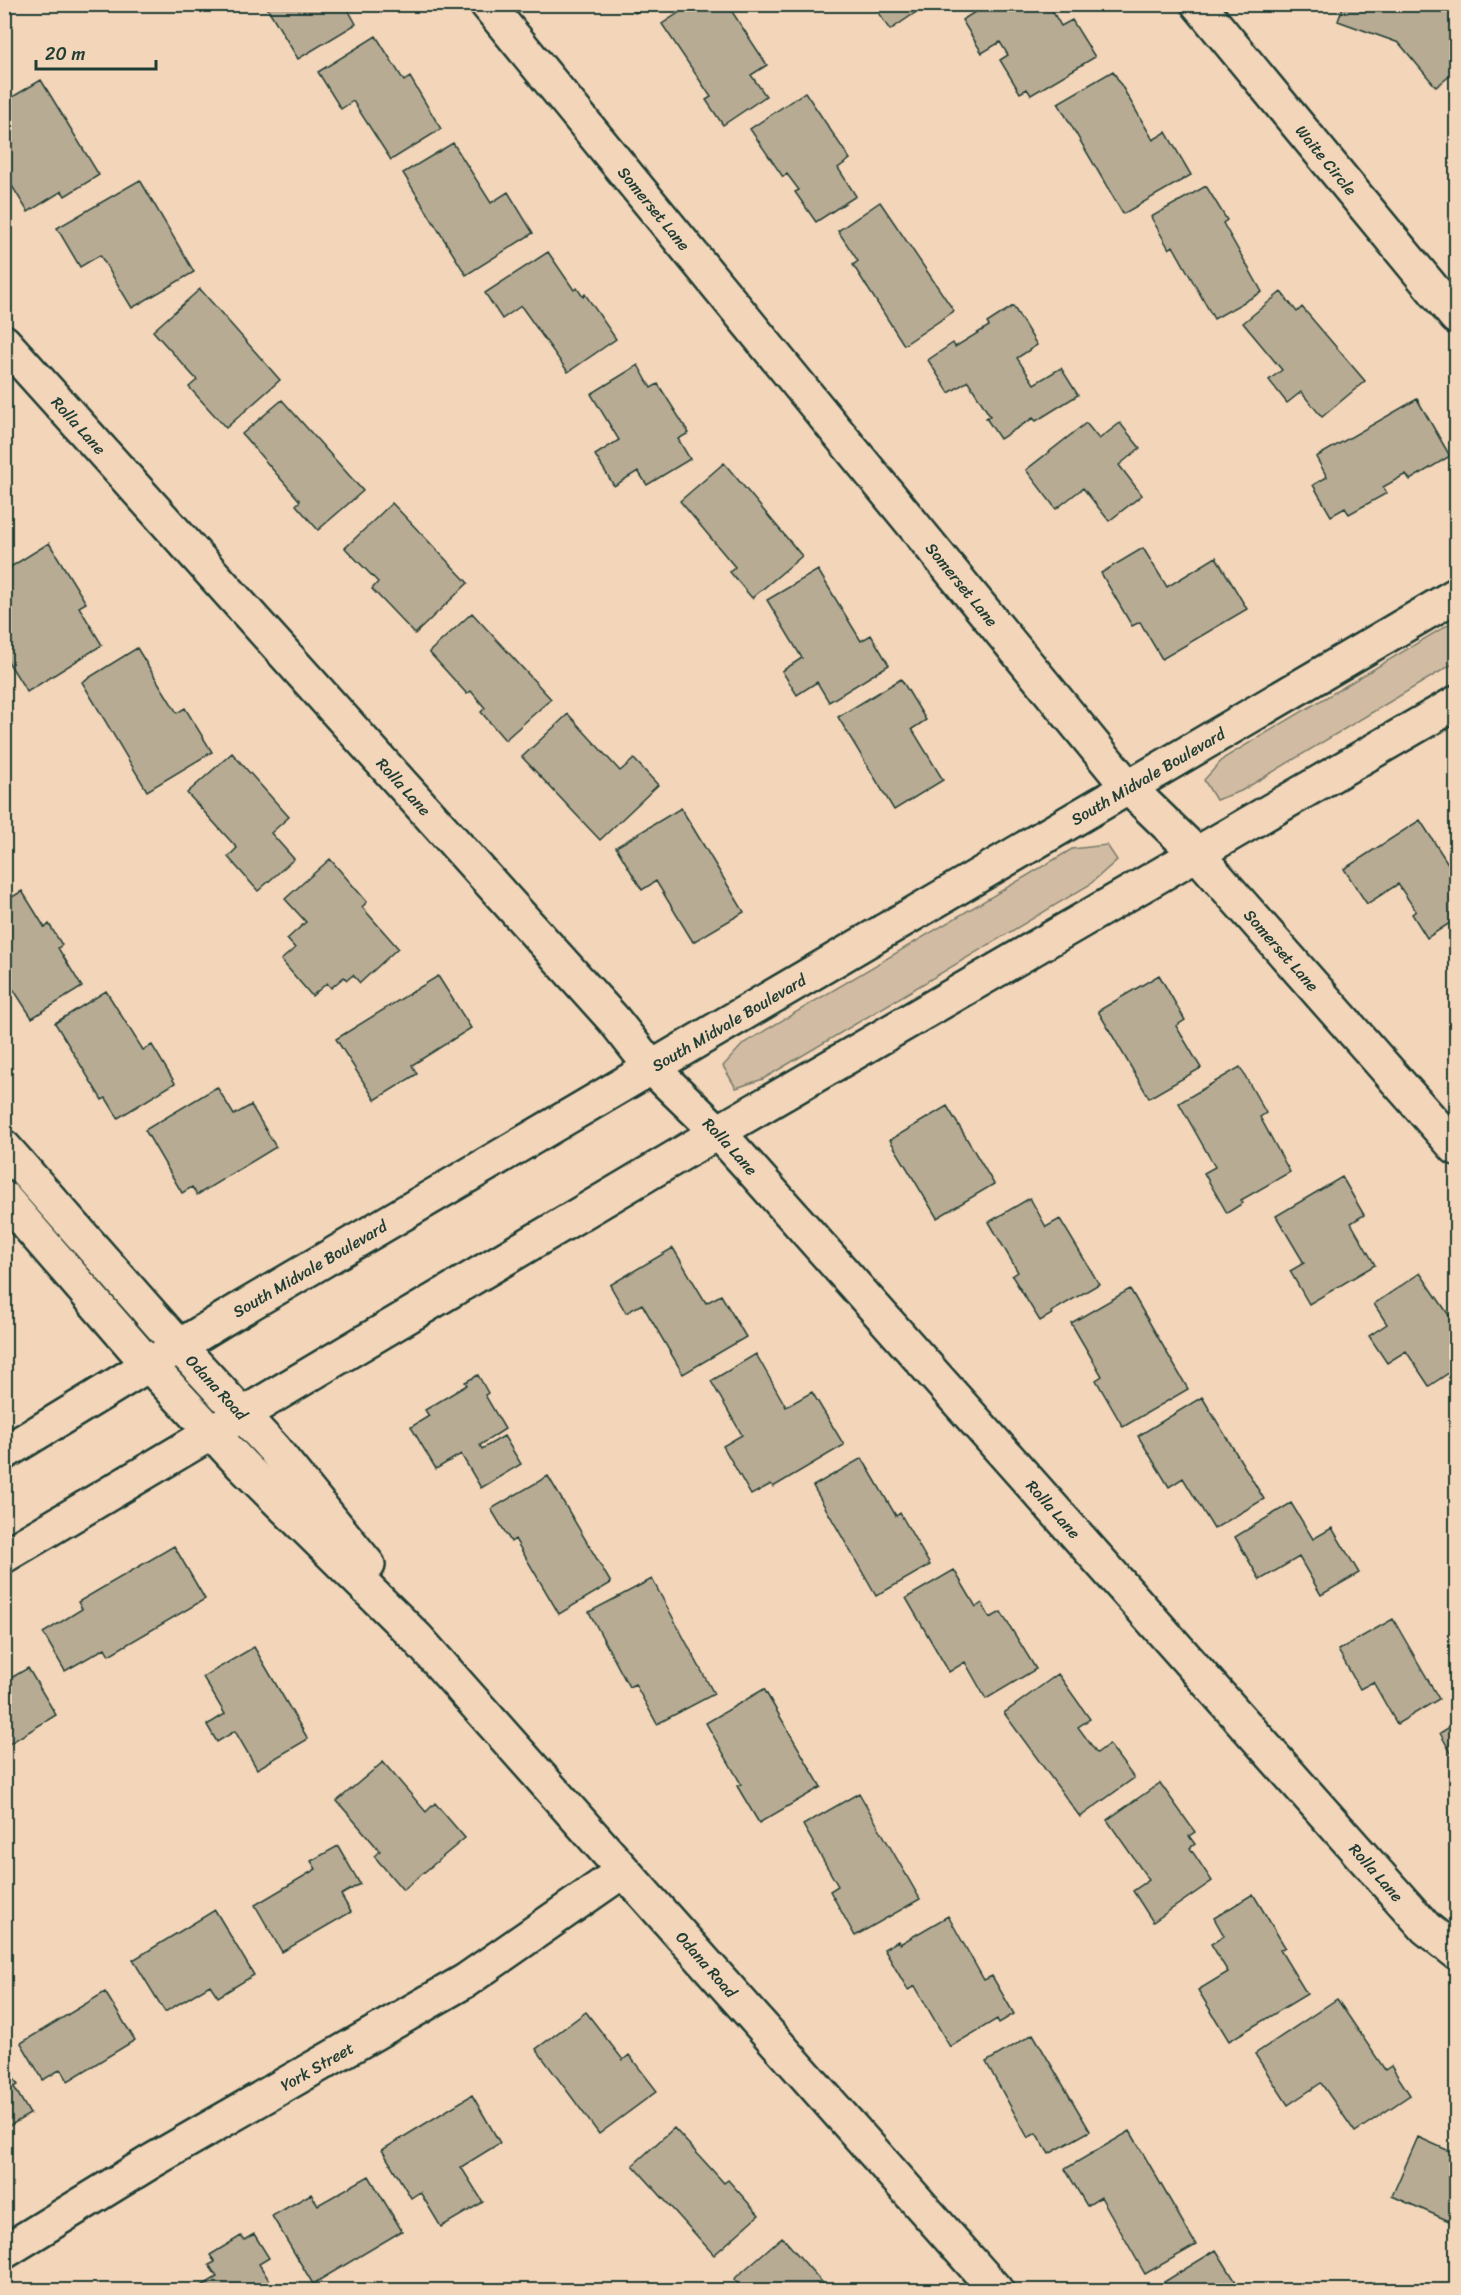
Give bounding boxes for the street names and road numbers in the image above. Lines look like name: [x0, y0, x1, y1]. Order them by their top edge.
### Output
street label: Waite Circle: [1288, 118, 1364, 202]
street label: Somerset Lane: [610, 160, 698, 258]
street label: Rolla Lane: [44, 389, 113, 462]
street label: Somerset Lane: [918, 536, 1006, 634]
street label: South Midvale Boulevard: [1065, 719, 1232, 833]
street label: Rolla Lane: [369, 751, 438, 823]
street label: Somerset Lane: [1236, 902, 1326, 999]
street label: South Midvale Boulevard: [646, 965, 813, 1080]
street label: Rolla Lane: [695, 1110, 765, 1183]
street label: South Midvale Boulevard: [227, 1211, 394, 1326]
street label: Odana Road: [178, 1348, 256, 1429]
street label: Rolla Lane: [1019, 1473, 1088, 1546]
street label: Rolla Lane: [1342, 1836, 1411, 1909]
street label: Odana Road: [668, 1924, 745, 2006]
street label: York Street: [275, 2034, 360, 2099]

